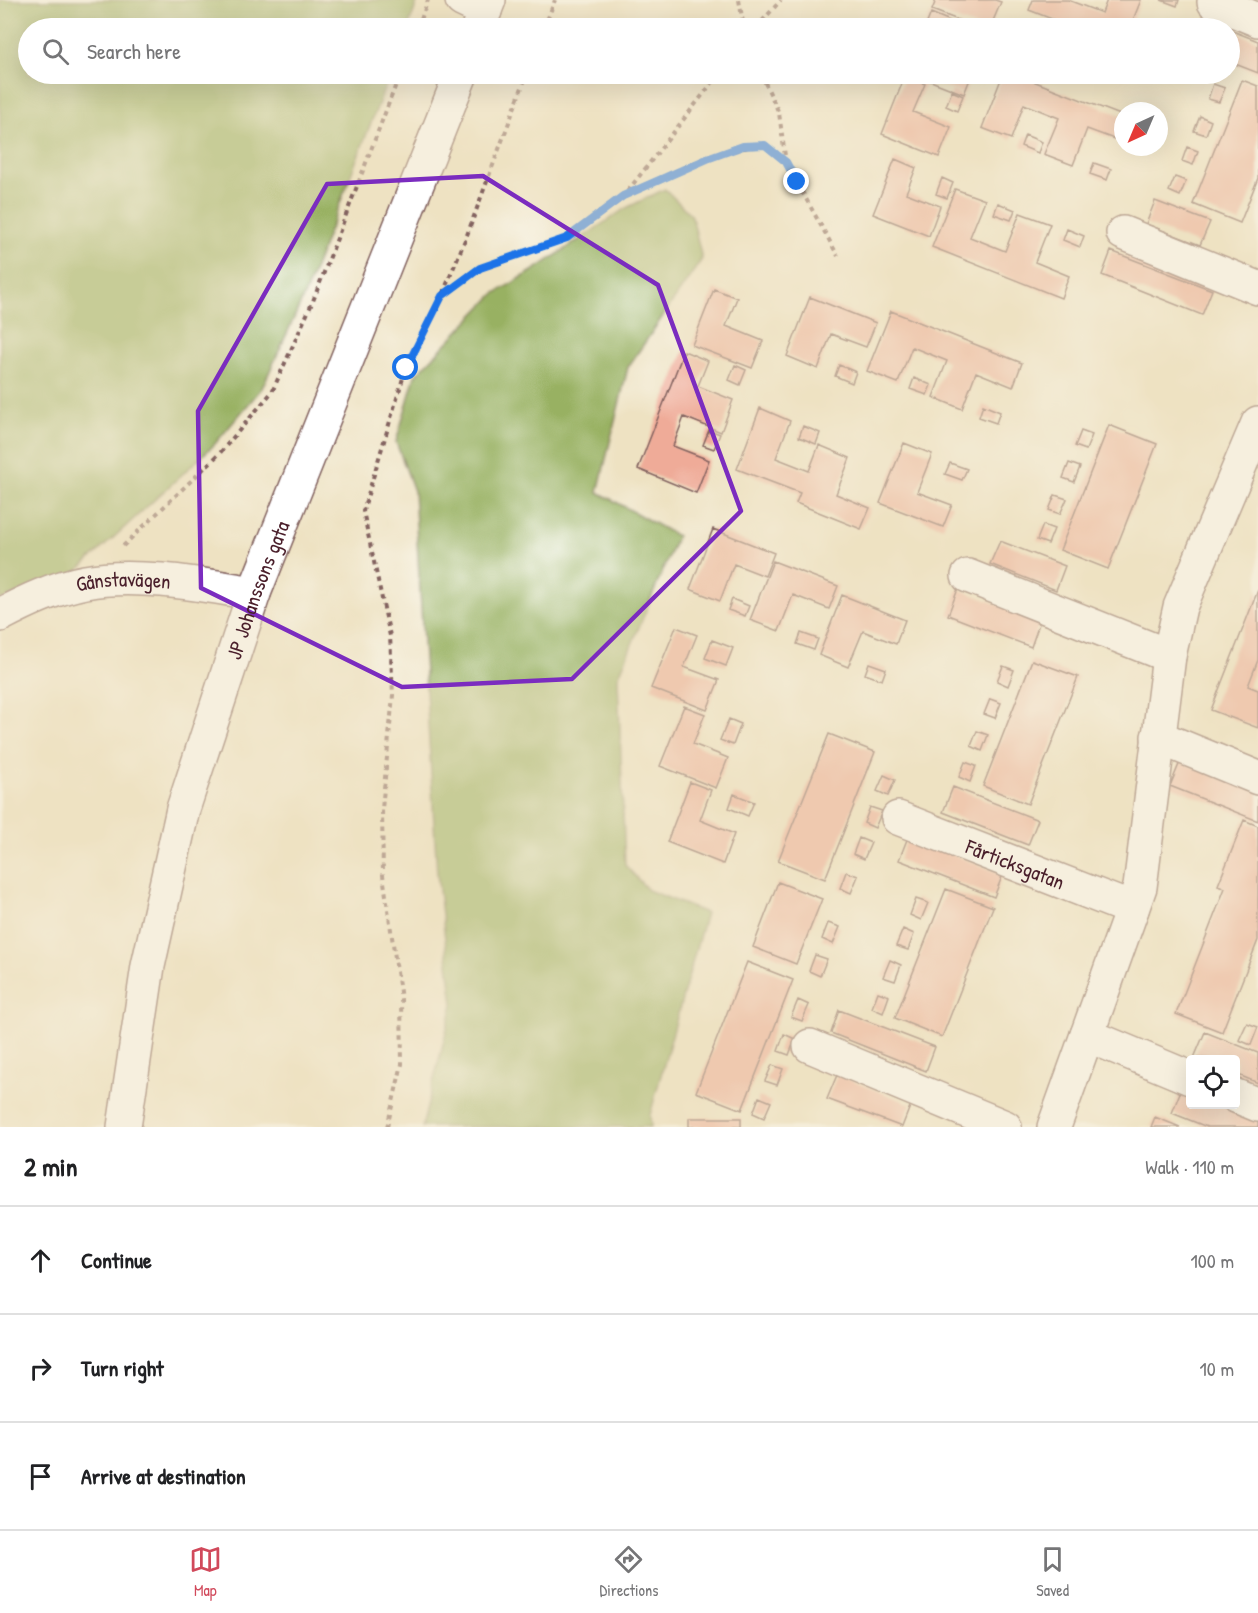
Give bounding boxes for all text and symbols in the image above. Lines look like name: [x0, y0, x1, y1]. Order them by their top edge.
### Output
search box: [18, 18, 1240, 84]
icon: search: [39, 35, 72, 68]
text: Search here: [87, 36, 181, 66]
north arrow: [1114, 102, 1168, 156]
route end: [783, 168, 809, 194]
route start: [392, 354, 418, 380]
street label: JP Johanssons gata: [219, 516, 296, 663]
street label: Gånstavägen: [73, 564, 172, 598]
street label: Fårticksgatan: [961, 831, 1069, 896]
map controls: [1186, 1055, 1240, 1109]
button: locate: [1186, 1055, 1240, 1109]
text: 2 min: [24, 1149, 77, 1184]
text: Walk · 110 m: [1145, 1153, 1234, 1180]
icon: ahead: [24, 1244, 57, 1277]
text: Continue: [81, 1245, 152, 1275]
text: 100 m: [1191, 1247, 1234, 1274]
icon: right: [24, 1352, 57, 1385]
text: Turn right: [81, 1353, 164, 1383]
text: 10 m: [1200, 1355, 1234, 1382]
icon: arrive: [24, 1460, 57, 1493]
text: Arrive at destination: [81, 1461, 246, 1491]
tab: Map: [189, 1543, 222, 1601]
tab: Directions: [600, 1543, 658, 1601]
tab: Saved: [1036, 1543, 1069, 1601]

